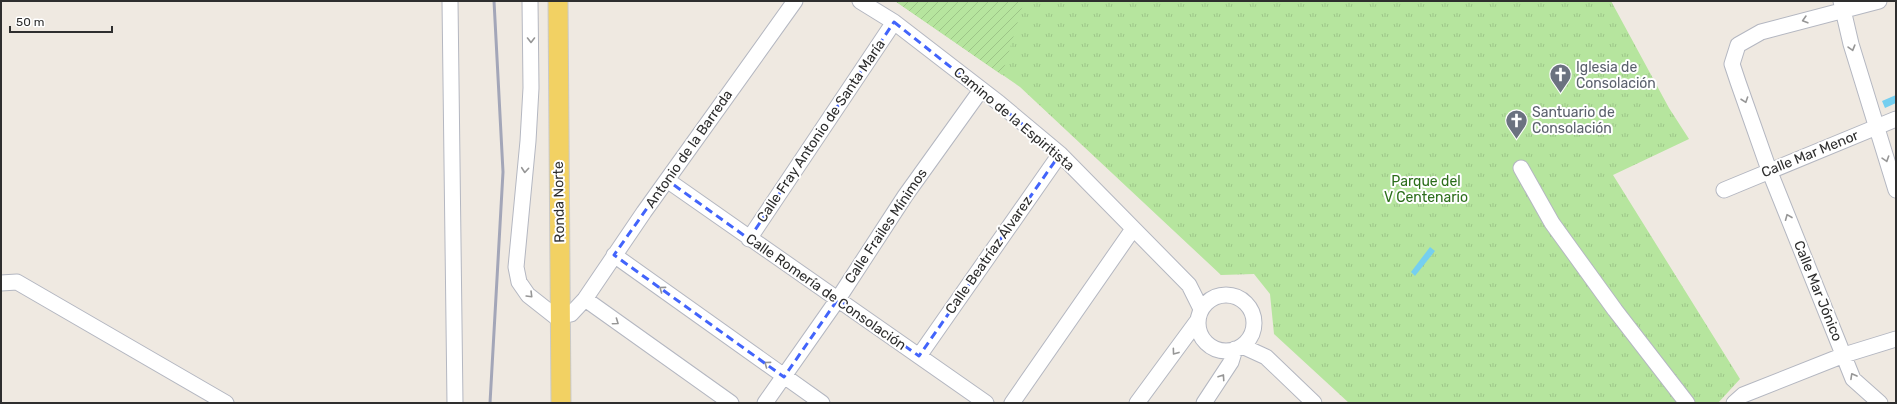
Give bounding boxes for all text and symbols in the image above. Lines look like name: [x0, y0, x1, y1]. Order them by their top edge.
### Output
scale bar: [10, 8, 112, 34]
text: 50 m: [16, 15, 44, 29]
one-way arrow: [1802, 15, 1809, 24]
street label: Calle Fray Antonio de Santa María: [753, 36, 889, 226]
one-way arrow: [527, 37, 535, 43]
one-way arrow: [1847, 44, 1856, 51]
place label: Iglesia de Consolación: [1576, 59, 1656, 92]
church icon: Iglesia de Consolación: [1548, 62, 1574, 95]
street label: Camino de la Espiritista: [950, 64, 1078, 174]
street label: Antonio de la Barreda: [642, 87, 736, 211]
one-way arrow: [1740, 97, 1748, 104]
place label: Santuario de Consolación: [1532, 104, 1615, 137]
church icon: Santuario de Consolación: [1504, 107, 1530, 140]
street label: Calle Mar Menor: [1759, 127, 1862, 181]
one-way arrow: [1881, 155, 1890, 162]
street label: Ronda Norte: [550, 161, 568, 243]
street label: Calle Frailes Mínimos: [841, 165, 931, 287]
one-way arrow: [521, 167, 530, 173]
park label: Parque del V Centenario: [1384, 173, 1468, 206]
street label: Calle Beatríaz Álvarez: [941, 192, 1036, 317]
one-way arrow: [1784, 213, 1792, 220]
street label: Calle Romería de Consolación: [743, 230, 909, 354]
street label: Calle Mar Jónico: [1790, 238, 1846, 344]
one-way arrow: [659, 286, 666, 293]
one-way arrow: [525, 290, 533, 298]
one-way arrow: [612, 317, 619, 324]
one-way arrow: [1172, 348, 1179, 355]
one-way arrow: [765, 362, 772, 369]
one-way arrow: [1850, 373, 1857, 380]
one-way arrow: [1217, 374, 1225, 381]

